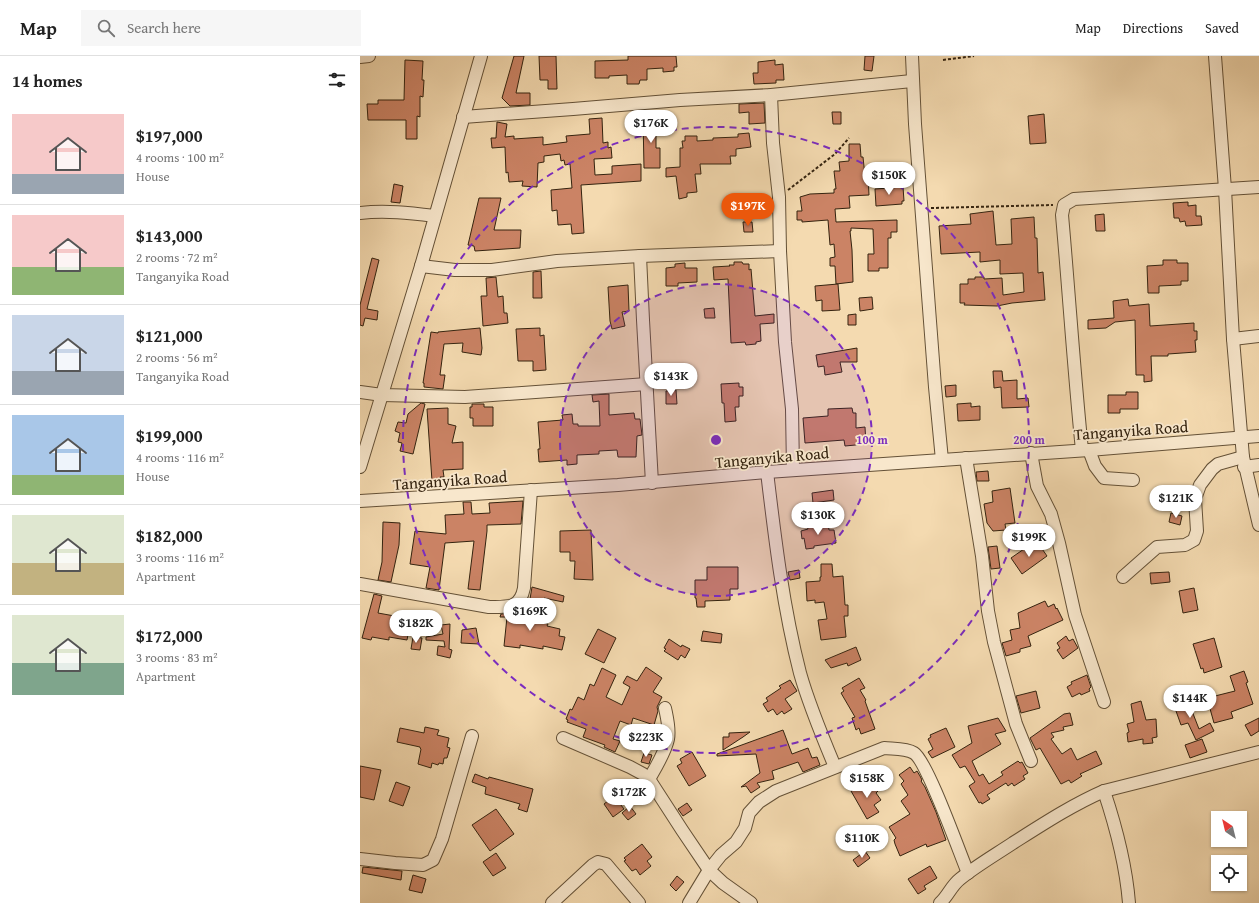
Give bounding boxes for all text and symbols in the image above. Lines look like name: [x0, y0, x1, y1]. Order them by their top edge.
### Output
search box: [81, 10, 361, 46]
text: Map: [20, 14, 57, 42]
icon: search: [95, 17, 117, 39]
text: Search here: [127, 17, 201, 38]
text: Map: [1075, 18, 1101, 38]
text: Directions: [1123, 18, 1183, 38]
text: Saved: [1205, 18, 1239, 38]
text: 14 homes: [12, 68, 83, 93]
icon: filters: [326, 69, 348, 91]
pin: $176K: [623, 110, 679, 144]
text: $176K: [633, 113, 669, 132]
text: $197,000: [136, 123, 202, 148]
icon: home: [44, 130, 92, 178]
text: 4 rooms · 100 m²: [136, 148, 224, 167]
pin: $150K: [861, 162, 917, 196]
text: $150K: [871, 165, 907, 184]
text: House: [136, 167, 170, 186]
pin: $197K: [720, 193, 776, 227]
text: $197K: [730, 196, 766, 215]
text: $143,000: [136, 223, 202, 248]
icon: home: [44, 231, 92, 279]
text: 2 rooms · 72 m²: [136, 248, 218, 267]
text: Tanganyika Road: [136, 267, 229, 286]
text: $121,000: [136, 323, 202, 348]
icon: home: [44, 331, 92, 379]
text: 2 rooms · 56 m²: [136, 348, 218, 367]
pin: $143K: [643, 363, 699, 397]
text: $143K: [653, 366, 689, 385]
text: Tanganyika Road: [136, 367, 229, 386]
street label: Tanganyika Road: [1073, 414, 1189, 446]
text: $199,000: [136, 423, 202, 448]
icon: home: [44, 431, 92, 479]
text: 100 m: [856, 431, 889, 448]
text: 200 m: [1013, 431, 1046, 448]
centre of rings: [709, 433, 723, 447]
street label: Tanganyika Road: [714, 440, 831, 474]
text: 4 rooms · 116 m²: [136, 448, 224, 467]
street label: Tanganyika Road: [392, 464, 508, 496]
text: House: [136, 467, 170, 486]
pin: $121K: [1148, 485, 1204, 519]
text: $121K: [1158, 488, 1194, 507]
pin: $130K: [790, 502, 846, 536]
text: $130K: [800, 505, 836, 524]
text: $182,000: [136, 523, 202, 548]
pin: $199K: [1001, 524, 1057, 558]
text: $199K: [1011, 527, 1047, 546]
icon: home: [44, 531, 92, 579]
text: 3 rooms · 116 m²: [136, 548, 224, 567]
text: Apartment: [136, 567, 196, 586]
pin: $169K: [502, 598, 558, 632]
text: $169K: [512, 601, 548, 620]
pin: $182K: [388, 610, 444, 644]
text: $182K: [398, 613, 434, 632]
text: $172,000: [136, 623, 202, 648]
icon: home: [44, 631, 92, 679]
text: 3 rooms · 83 m²: [136, 648, 218, 667]
text: Apartment: [136, 667, 196, 686]
pin: $144K: [1162, 685, 1218, 719]
text: $144K: [1172, 688, 1208, 707]
pin: $223K: [618, 724, 674, 758]
text: $223K: [628, 727, 664, 746]
pin: $158K: [839, 765, 895, 799]
text: $158K: [849, 768, 885, 787]
pin: $172K: [601, 779, 657, 813]
text: $172K: [611, 782, 647, 801]
north arrow: [1211, 811, 1247, 847]
map controls: [1211, 811, 1247, 891]
pin: $110K: [834, 825, 890, 859]
text: $110K: [844, 828, 880, 847]
button: locate: [1211, 855, 1247, 891]

